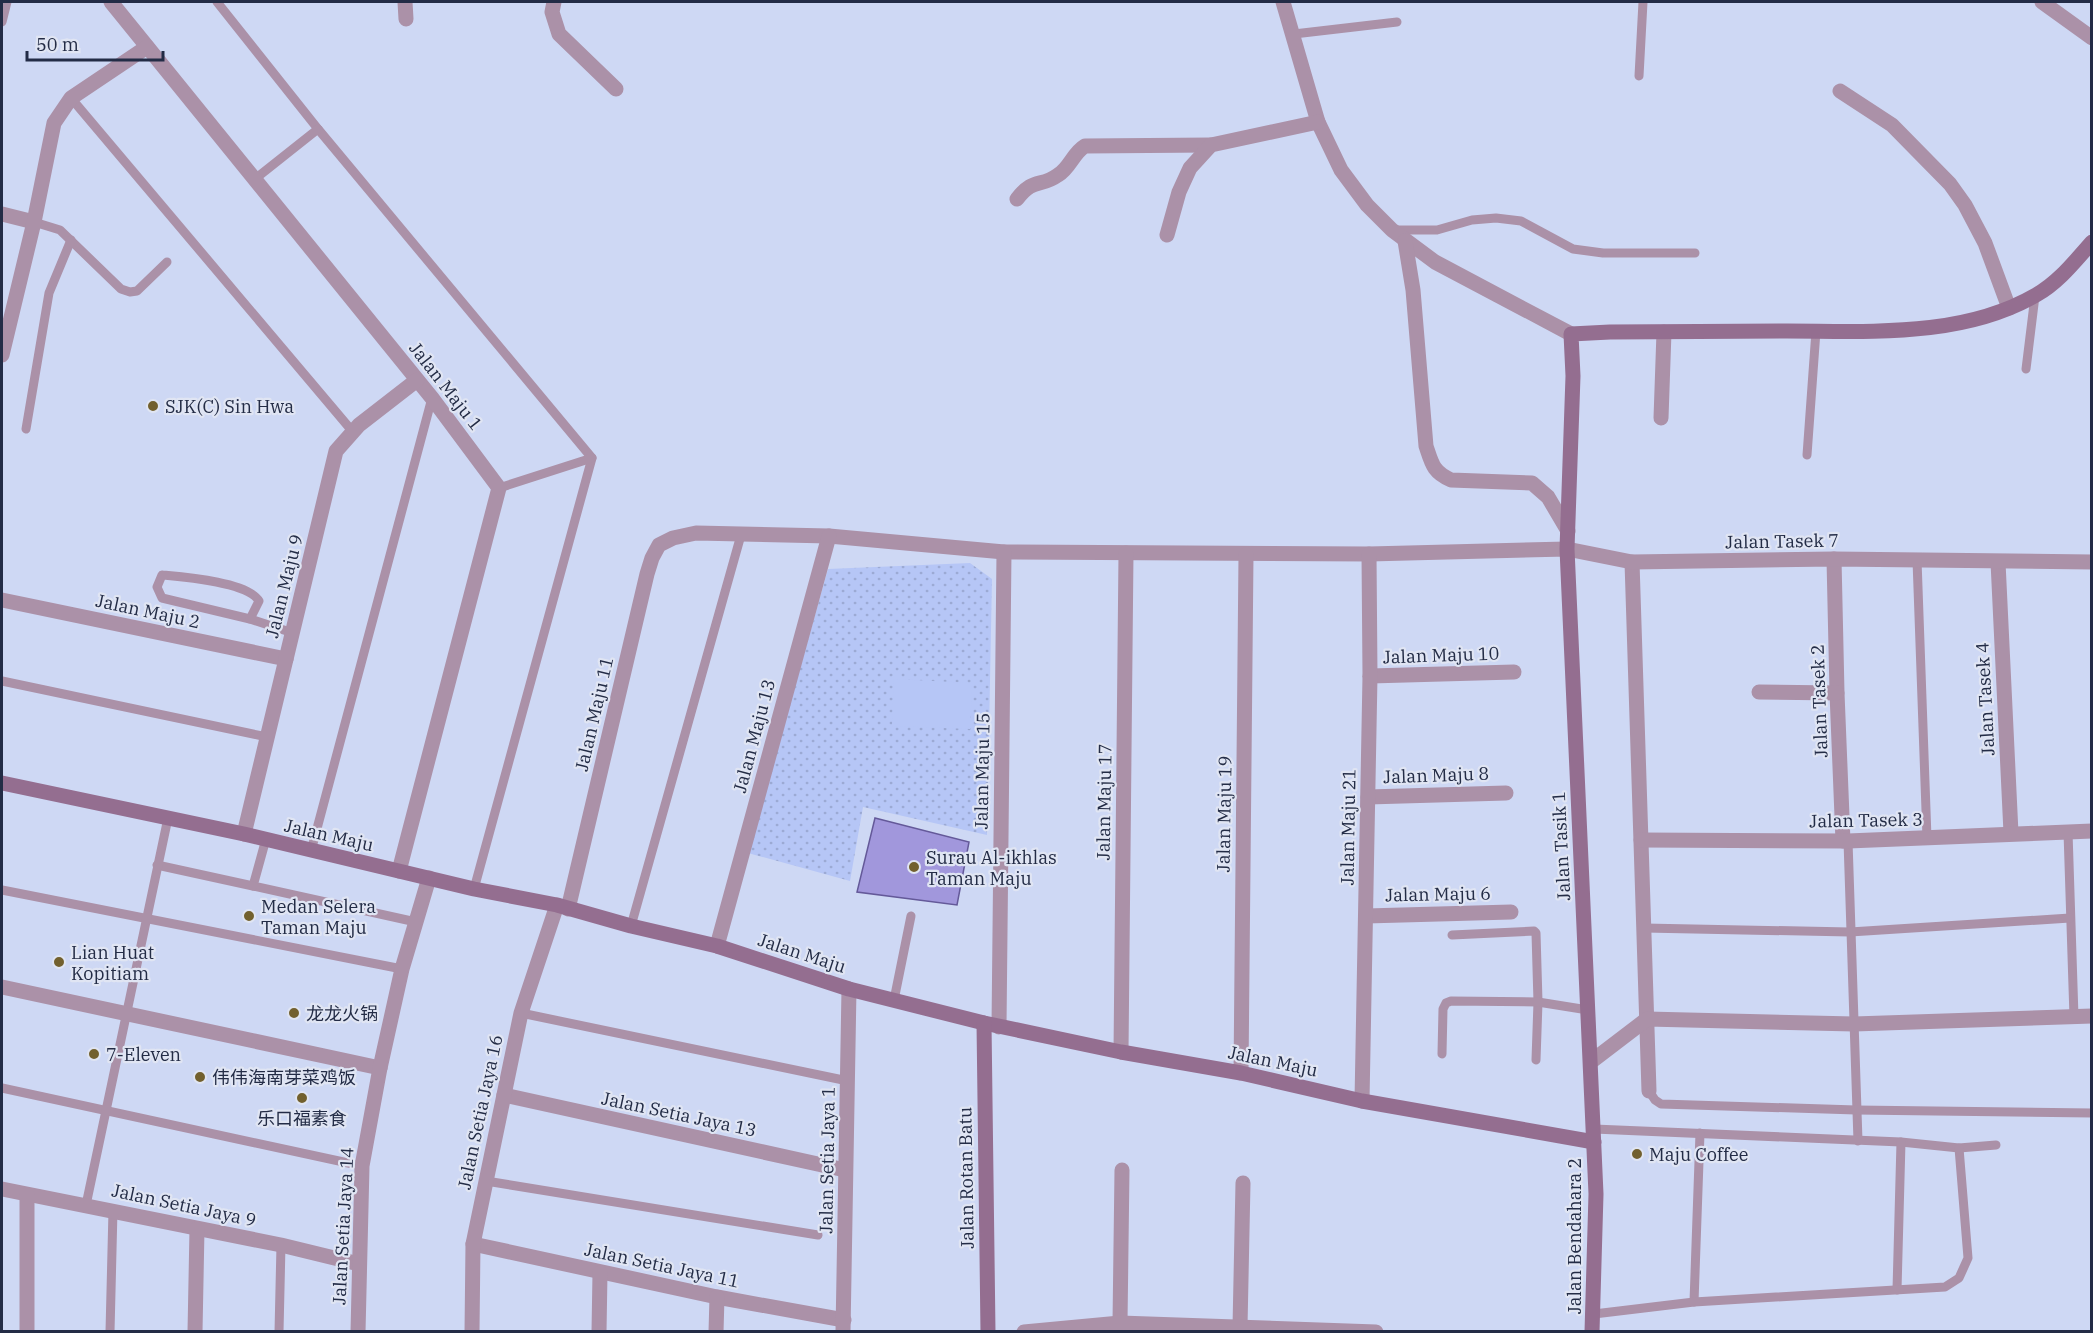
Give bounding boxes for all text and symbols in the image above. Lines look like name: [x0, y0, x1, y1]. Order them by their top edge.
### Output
scale bar: [27, 24, 164, 62]
text: 50 m: [36, 33, 79, 56]
street label: Jalan Maju 1: [404, 337, 488, 435]
place label: SJK(C) Sin Hwa: [165, 395, 294, 418]
marker: SJK(C) Sin Hwa: [146, 399, 160, 413]
street label: Jalan Tasek 7: [1725, 529, 1839, 553]
street label: Jalan Maju 9: [260, 532, 308, 640]
street label: Jalan Maju 2: [94, 589, 202, 633]
street label: Jalan Maju 10: [1382, 641, 1500, 669]
street label: Jalan Tasek 4: [1971, 642, 1999, 756]
street label: Jalan Tasek 2: [1806, 644, 1832, 758]
street label: Jalan Maju 11: [570, 655, 618, 773]
street label: Jalan Maju 13: [728, 677, 780, 795]
street label: Jalan Maju 15: [969, 712, 995, 830]
street label: Jalan Maju 17: [1091, 743, 1117, 861]
street label: Jalan Maju 19: [1211, 755, 1237, 873]
street label: Jalan Maju 8: [1383, 762, 1489, 788]
street label: Jalan Maju 21: [1335, 768, 1361, 886]
street label: Jalan Tasik 1: [1547, 791, 1575, 901]
street label: Jalan Tasek 3: [1809, 808, 1923, 832]
street label: Jalan Maju: [282, 814, 376, 856]
place label: Surau Al-ikhlas Taman Maju: [926, 846, 1057, 890]
marker: Surau Al-ikhlas Taman Maju: [907, 860, 921, 874]
street label: Jalan Maju 6: [1385, 882, 1491, 906]
place label: Medan Selera Taman Maju: [261, 895, 376, 939]
marker: Medan Selera Taman Maju: [242, 909, 256, 923]
street label: Jalan Maju: [755, 928, 849, 978]
place label: Lian Huat Kopitiam: [71, 941, 154, 985]
marker: Lian Huat Kopitiam: [52, 955, 66, 969]
place label: 龙龙火锅: [306, 1002, 378, 1025]
marker: 龙龙火锅: [287, 1006, 301, 1020]
street label: Jalan Setia Jaya 16: [452, 1032, 508, 1192]
street label: Jalan Maju: [1226, 1040, 1320, 1082]
place label: 7-Eleven: [106, 1043, 181, 1066]
marker: 7-Eleven: [87, 1047, 101, 1061]
place label: 伟伟海南芽菜鸡饭: [212, 1066, 356, 1089]
marker: 伟伟海南芽菜鸡饭: [193, 1070, 207, 1084]
street label: Jalan Setia Jaya 13: [599, 1086, 759, 1142]
street label: Jalan Setia Jaya 1: [814, 1086, 840, 1234]
marker: 乐口福素食: [295, 1091, 309, 1105]
place label: 乐口福素食: [257, 1107, 347, 1130]
street label: Jalan Rotan Batu: [953, 1107, 979, 1249]
place label: Maju Coffee: [1649, 1143, 1748, 1166]
street label: Jalan Setia Jaya 14: [327, 1147, 359, 1305]
marker: Maju Coffee: [1630, 1147, 1644, 1161]
street label: Jalan Bendahara 2: [1563, 1158, 1586, 1314]
street label: Jalan Setia Jaya 9: [110, 1178, 258, 1232]
street label: Jalan Setia Jaya 11: [582, 1237, 742, 1293]

